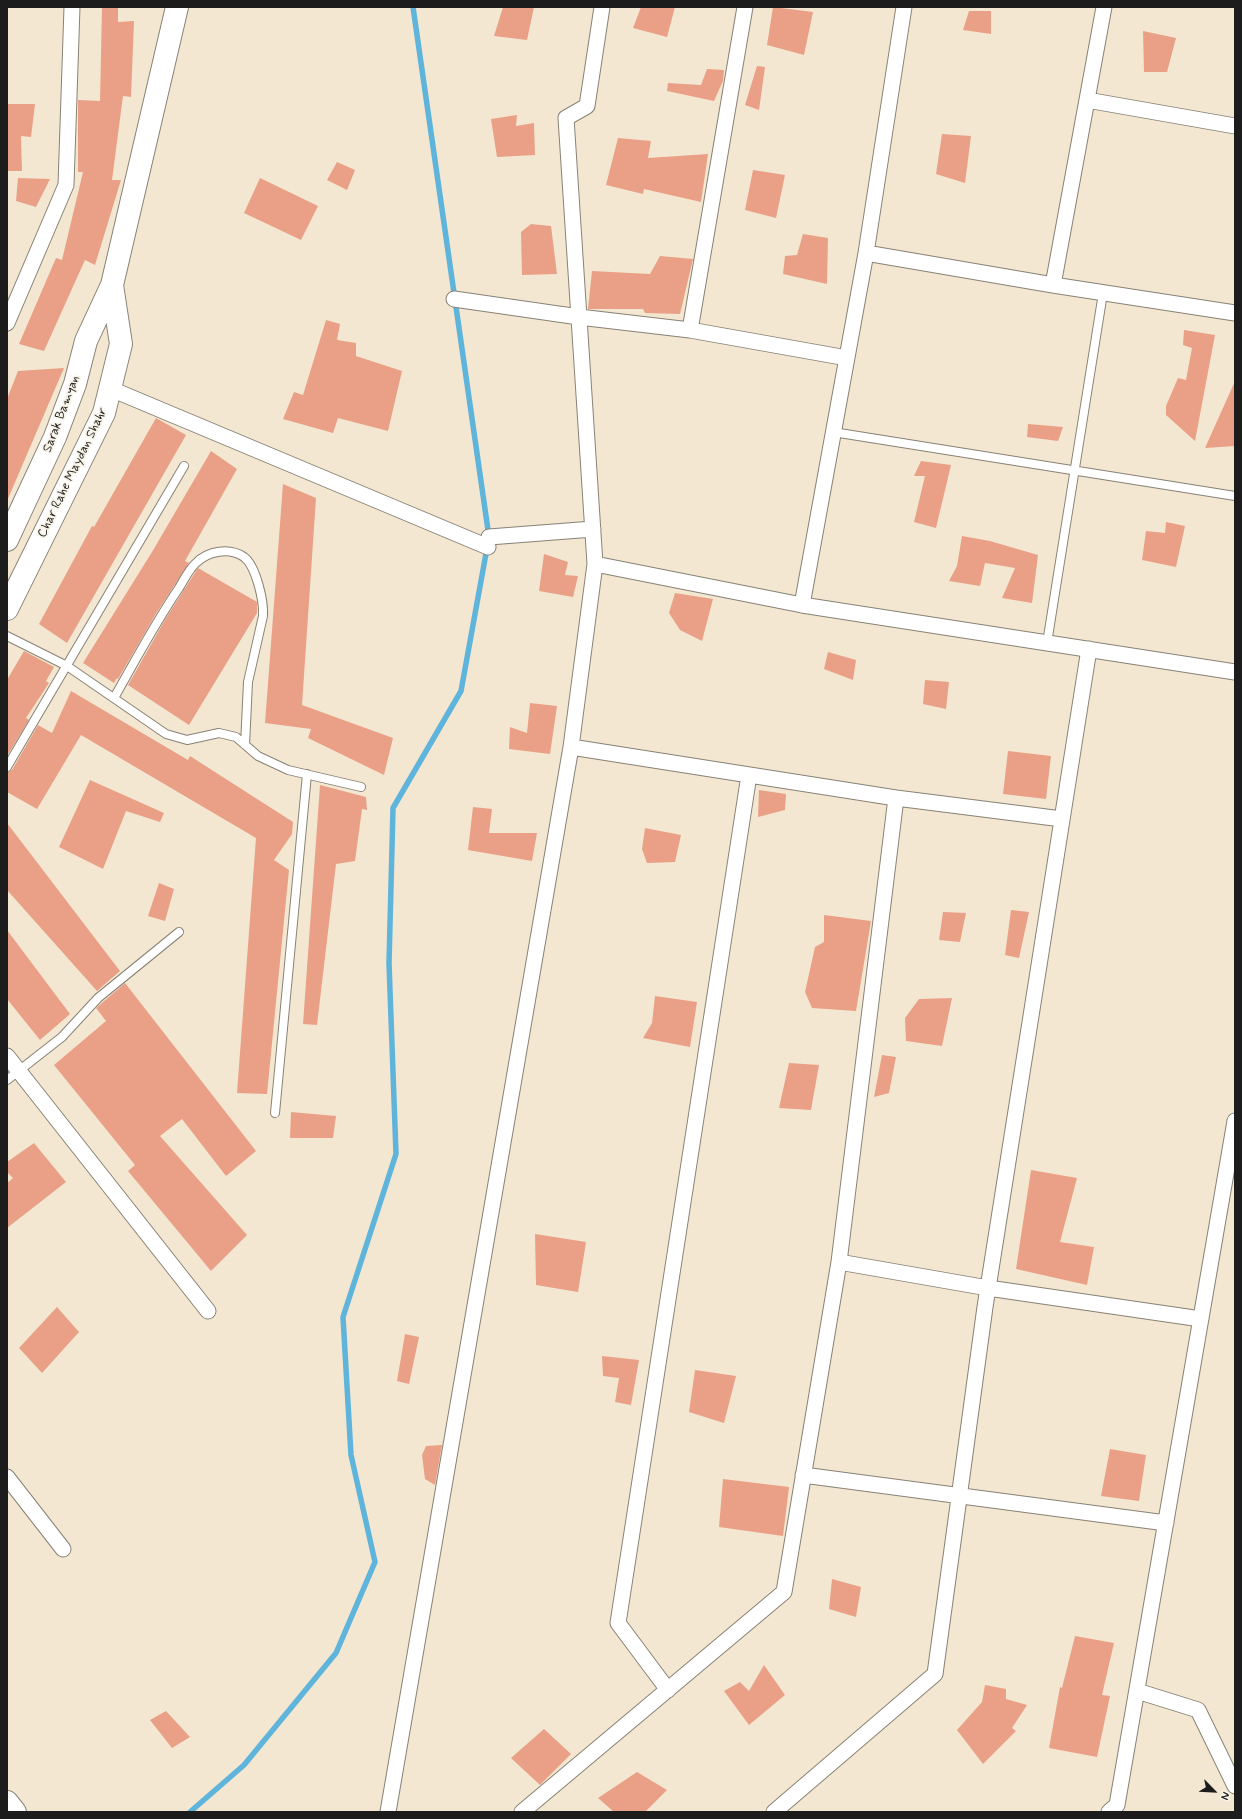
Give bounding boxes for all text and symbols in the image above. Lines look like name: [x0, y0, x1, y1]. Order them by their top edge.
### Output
street label: Sarak Bamyan: [40, 373, 84, 455]
street label: Char Rahe Maydan Shahr: [35, 406, 111, 540]
north arrow: [1194, 1771, 1234, 1811]
text: N: [1217, 1790, 1233, 1802]

